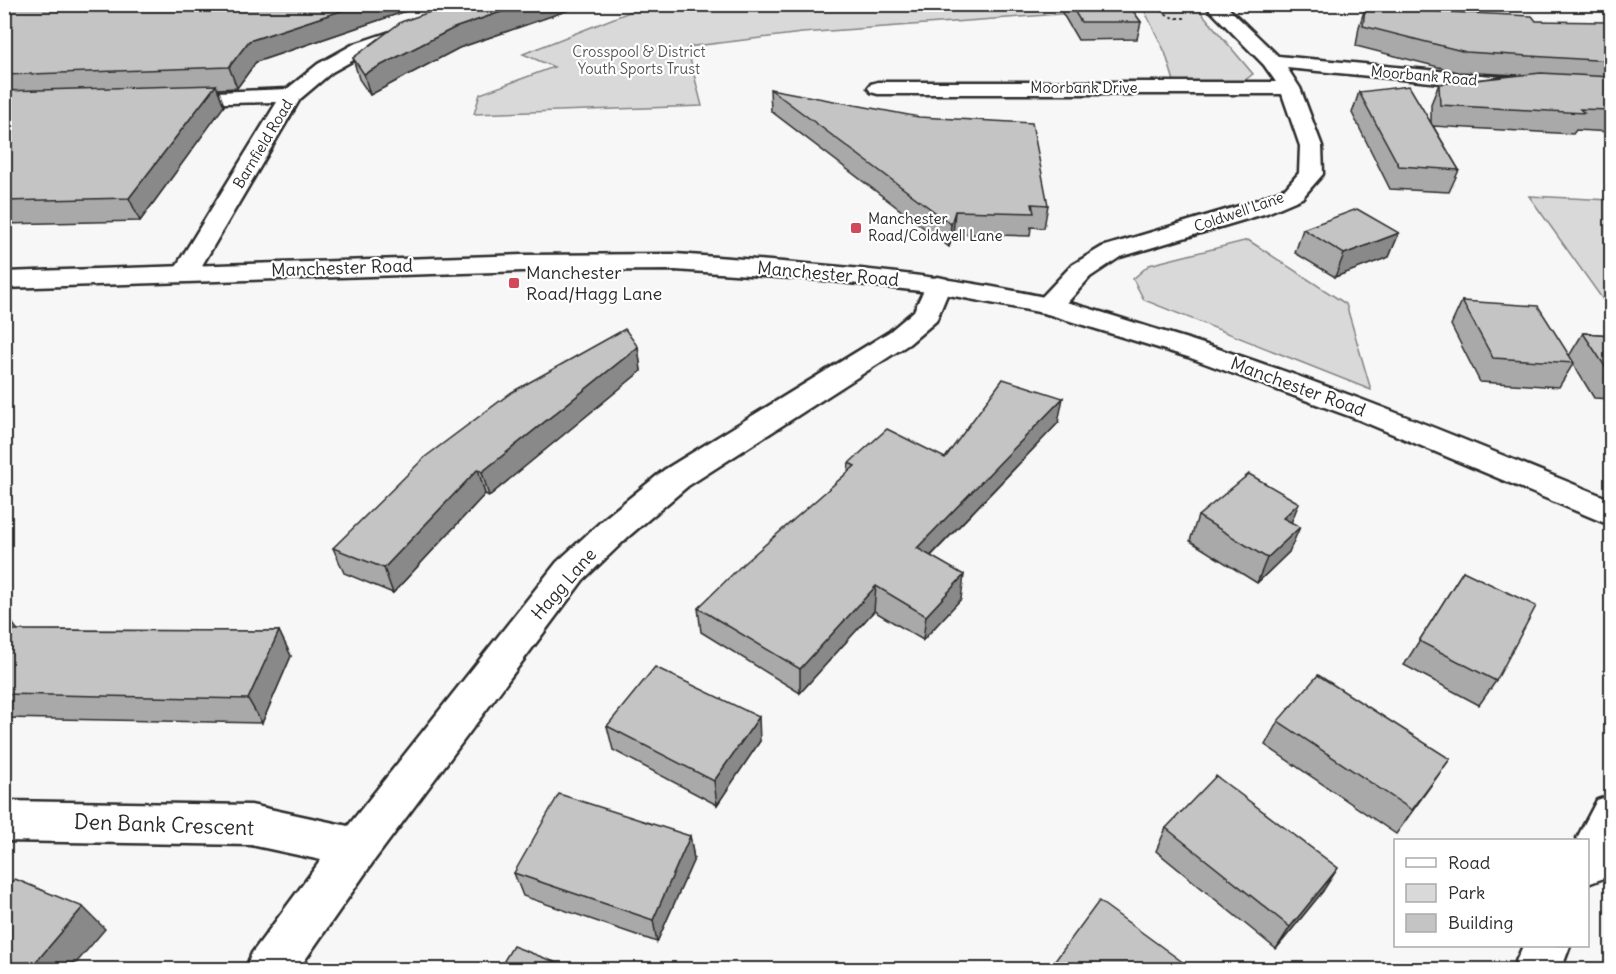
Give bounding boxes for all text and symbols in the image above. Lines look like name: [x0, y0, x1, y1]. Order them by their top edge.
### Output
park label: Crosspool & District Youth Sports Trust: [572, 42, 706, 78]
street label: Moorbank Road: [1370, 61, 1478, 90]
street label: Moorbank Drive: [1030, 78, 1138, 97]
street label: Barnfield Road: [229, 96, 297, 192]
street label: Coldwell Lane: [1191, 187, 1286, 236]
place label: Manchester Road/Coldwell Lane: [868, 209, 1003, 245]
marker: Manchester Road/Coldwell Lane: [849, 221, 863, 235]
street label: Manchester Road: [271, 254, 414, 281]
street label: Manchester Road: [756, 256, 900, 291]
place label: Manchester Road/Hagg Lane: [526, 261, 662, 305]
marker: Manchester Road/Hagg Lane: [507, 276, 521, 290]
street label: Manchester Road: [1228, 351, 1369, 422]
street label: Hagg Lane: [526, 543, 601, 624]
street label: Den Bank Crescent: [74, 808, 255, 841]
legend: [1394, 839, 1589, 947]
text: Road: [1448, 851, 1491, 874]
text: Park: [1448, 881, 1485, 904]
text: Building: [1448, 911, 1513, 934]

